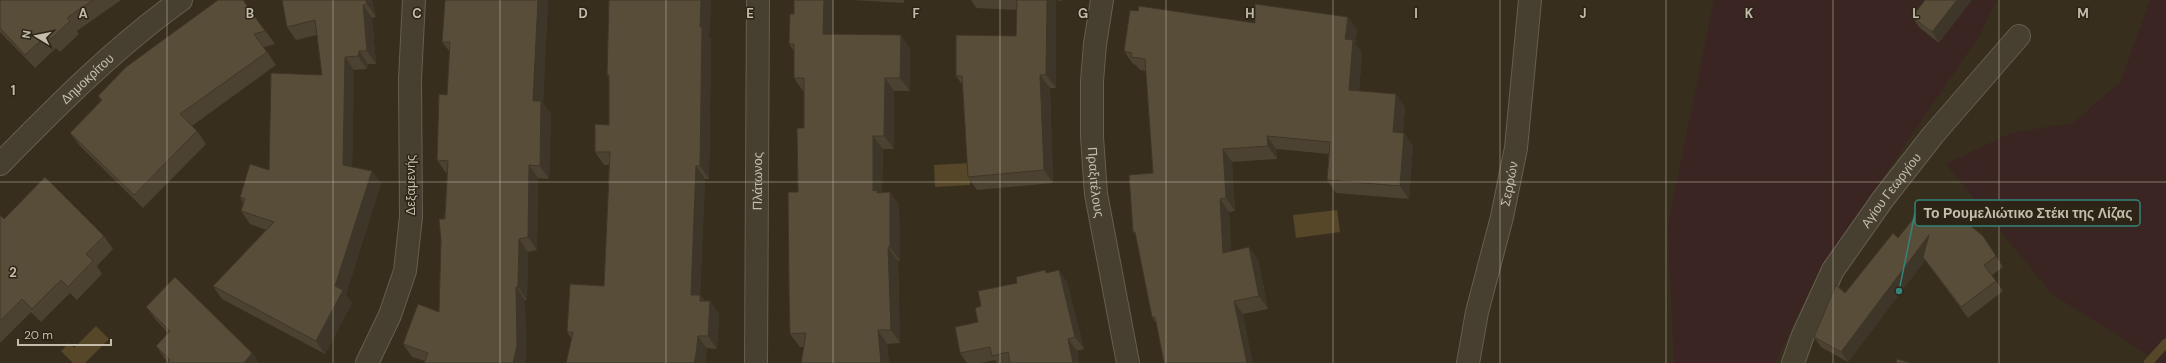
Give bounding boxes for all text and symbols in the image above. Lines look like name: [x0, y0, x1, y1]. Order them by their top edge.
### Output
text: A: [78, 5, 88, 22]
text: B: [246, 5, 254, 22]
text: C: [412, 5, 422, 22]
text: D: [578, 5, 588, 22]
text: E: [746, 5, 754, 22]
text: F: [912, 5, 920, 22]
text: G: [1078, 5, 1088, 22]
text: H: [1245, 5, 1255, 22]
text: I: [1414, 5, 1418, 22]
text: J: [1579, 5, 1587, 22]
text: K: [1745, 5, 1754, 22]
text: L: [1912, 5, 1920, 22]
text: M: [2077, 5, 2089, 22]
north arrow: [16, 16, 56, 56]
text: N: [19, 29, 34, 39]
street label: Δημοκρίτου: [57, 50, 117, 108]
text: 1: [11, 82, 15, 99]
street label: Πραξιτέλους: [1084, 146, 1108, 219]
street label: Αγίου Γεωργίου: [1857, 149, 1925, 231]
street label: Πλάτωνος: [749, 152, 766, 210]
street label: Δεξαμενής: [402, 155, 419, 215]
street label: Σερρών: [1496, 160, 1522, 208]
callout: Το Ρουμελιώτικο Στέκι της Λίζας: [1915, 200, 2140, 226]
text: Το Ρουμελιώτικο Στέκι της Λίζας: [1924, 204, 2132, 222]
text: 2: [9, 264, 17, 281]
scale bar: [18, 321, 111, 347]
text: 20 m: [24, 327, 53, 343]

